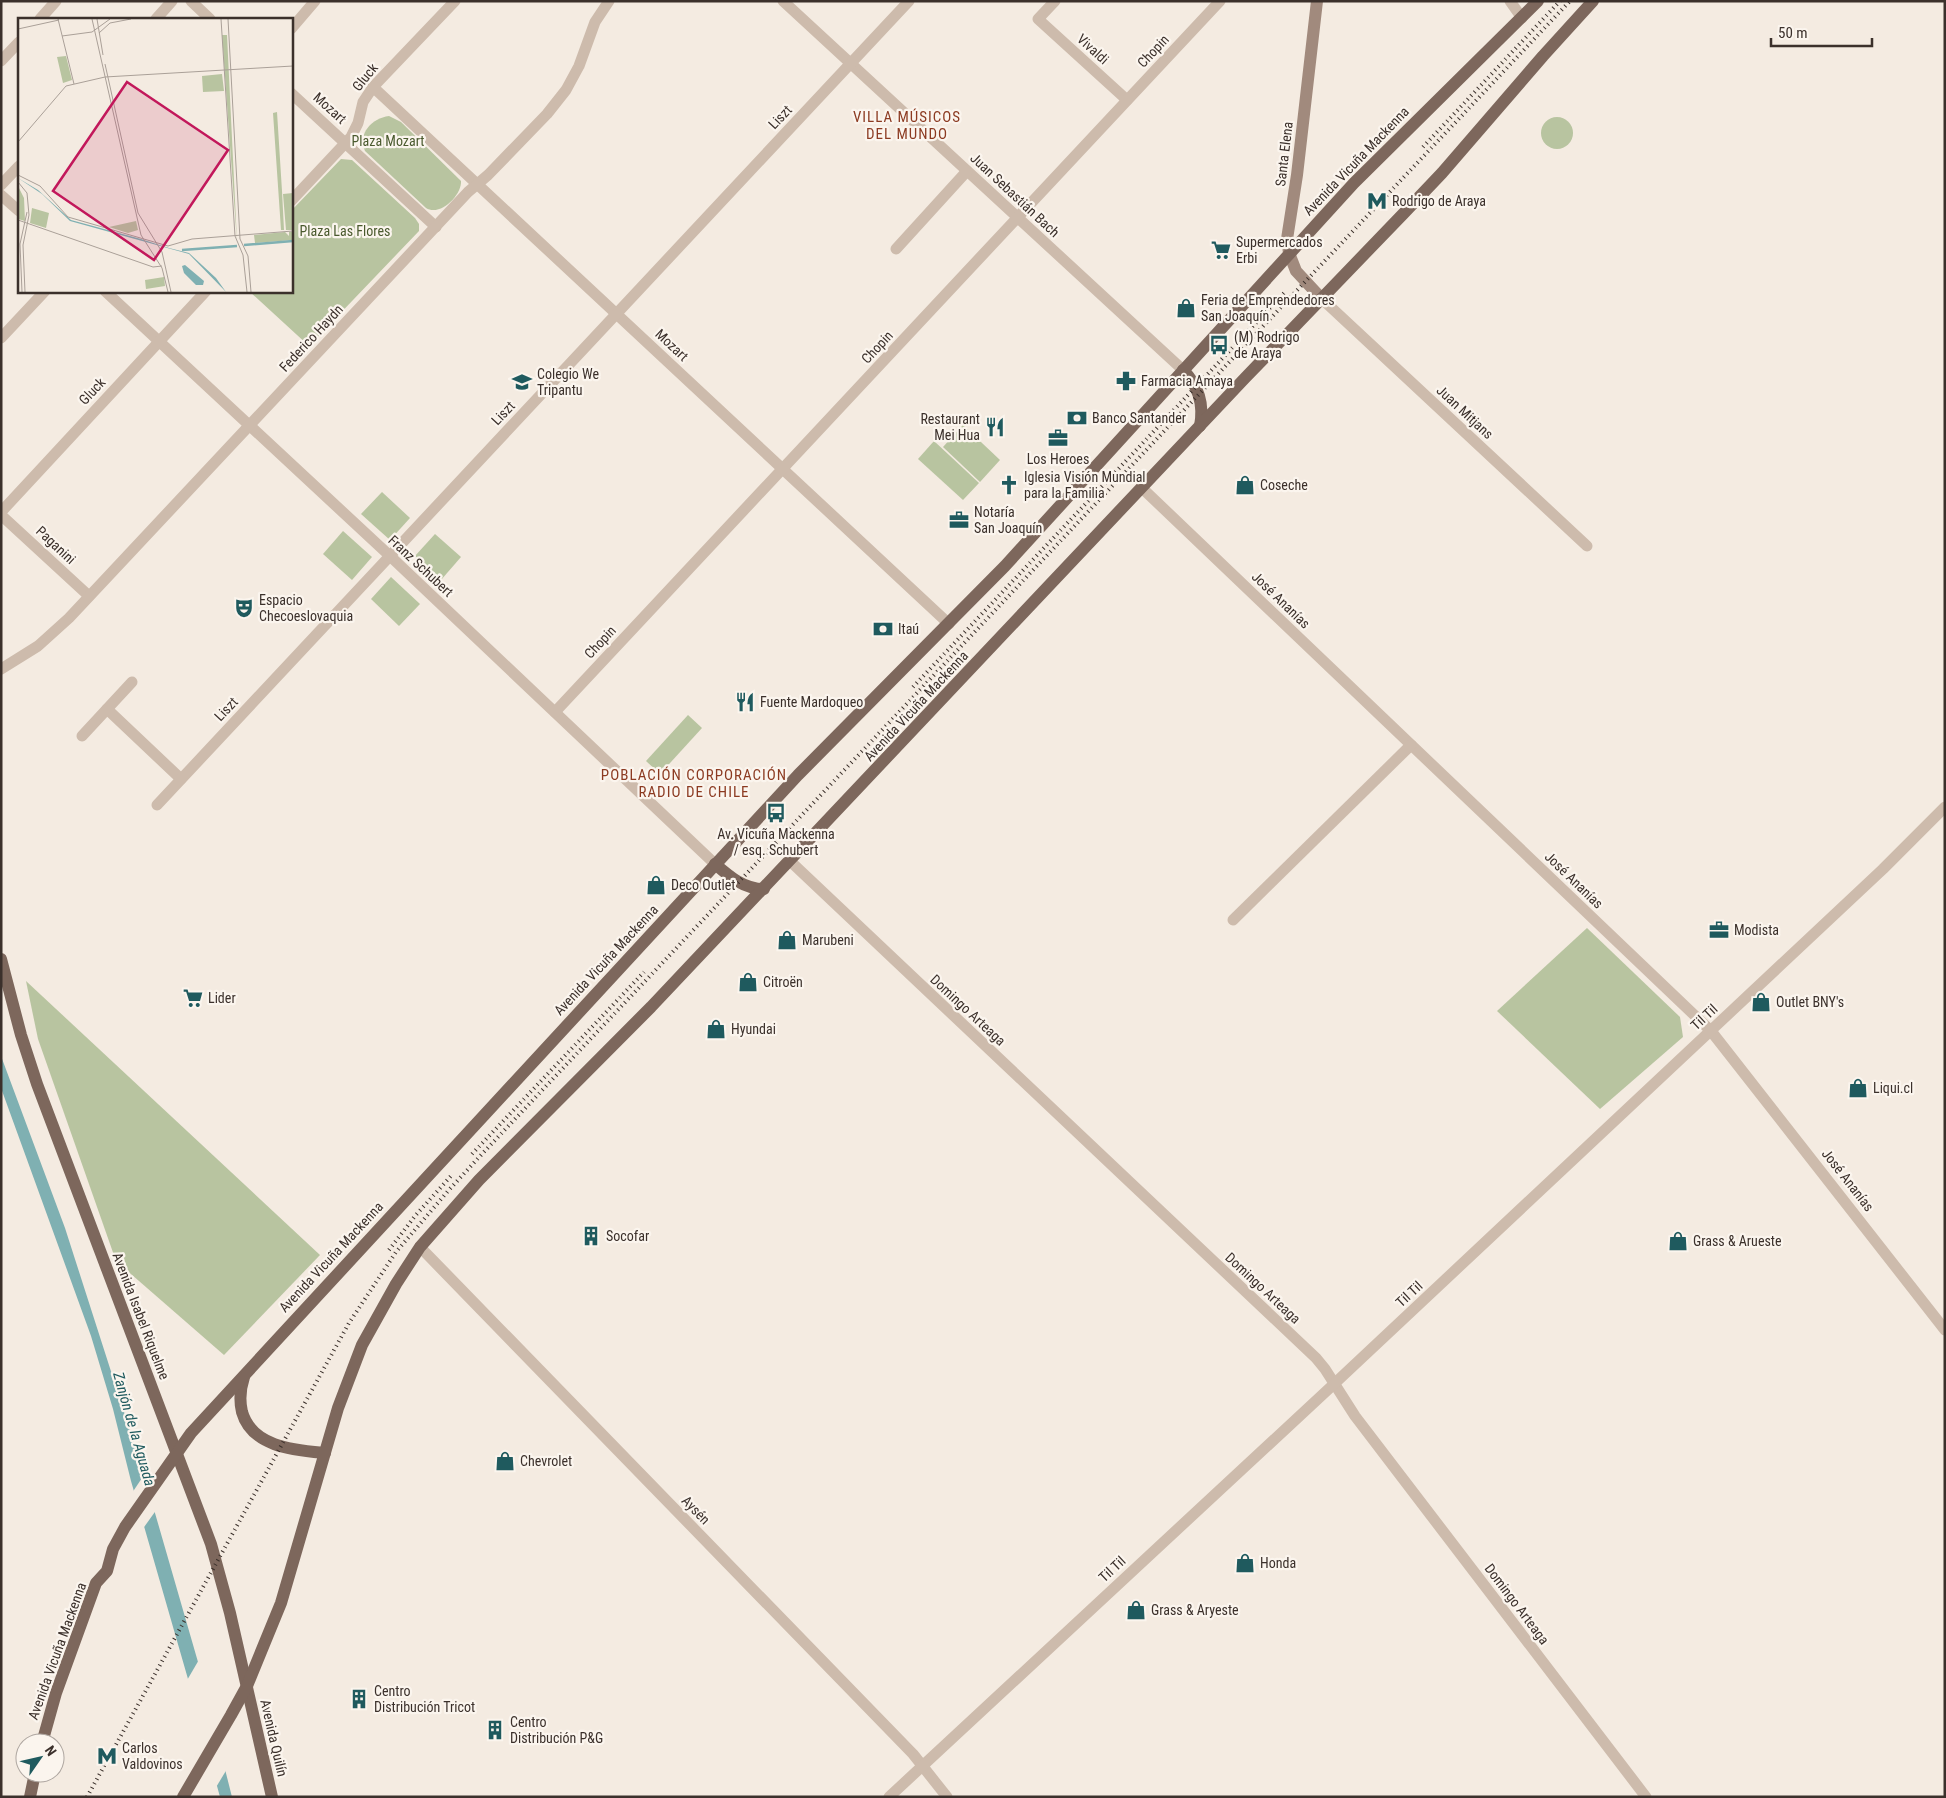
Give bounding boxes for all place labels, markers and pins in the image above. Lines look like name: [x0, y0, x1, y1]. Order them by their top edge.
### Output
metro station icon: Rodrigo de Araya: [1366, 190, 1388, 212]
place label: Rodrigo de Araya: [1392, 193, 1486, 209]
place label: Supermercados Erbi: [1236, 234, 1323, 266]
supermarket icon: Supermercados Erbi: [1210, 239, 1232, 261]
place label: Feria de Emprendedores San Joaquín: [1201, 292, 1335, 324]
shop icon: Feria de Emprendedores San Joaquín: [1175, 297, 1197, 319]
place label: (M) Rodrigo de Araya: [1234, 329, 1299, 361]
bus stop icon: (M) Rodrigo de Araya: [1208, 334, 1230, 356]
place label: Colegio We Tripantu: [537, 366, 600, 398]
pharmacy icon: Farmacia Amaya: [1115, 370, 1137, 392]
school or university icon: Colegio We Tripantu: [511, 371, 533, 393]
place label: Farmacia Amaya: [1141, 373, 1233, 389]
bank icon: Banco Santander: [1066, 407, 1088, 429]
place label: Banco Santander: [1092, 410, 1186, 426]
place label: Restaurant Mei Hua: [920, 411, 980, 443]
restaurant icon: Restaurant Mei Hua: [984, 416, 1006, 438]
office icon: Los Heroes: [1047, 427, 1069, 449]
place label: Los Heroes: [1027, 451, 1089, 467]
place label: Iglesia Visión Mundial para la Familia: [1024, 469, 1146, 501]
church icon: Iglesia Visión Mundial para la Familia: [998, 474, 1020, 496]
shop icon: Coseche: [1234, 474, 1256, 496]
place label: Coseche: [1260, 477, 1308, 493]
place label: Notaría San Joaquín: [974, 504, 1042, 536]
office icon: Notaría San Joaquín: [948, 509, 970, 531]
place label: Espacio Checoeslovaquia: [259, 592, 353, 624]
theatre icon: Espacio Checoeslovaquia: [233, 597, 255, 619]
bank icon: Itaú: [872, 618, 894, 640]
place label: Itaú: [898, 621, 919, 637]
restaurant icon: Fuente Mardoqueo: [734, 691, 756, 713]
place label: Fuente Mardoqueo: [760, 694, 863, 710]
bus stop icon: Av. Vicuña Mackenna / esq. Schubert: [765, 802, 787, 824]
place label: Av. Vicuña Mackenna / esq. Schubert: [717, 826, 835, 858]
shop icon: Deco Outlet: [645, 874, 667, 896]
place label: Deco Outlet: [671, 877, 736, 893]
office icon: Modista: [1708, 919, 1730, 941]
place label: Modista: [1734, 922, 1779, 938]
shop icon: Marubeni: [776, 929, 798, 951]
place label: Marubeni: [802, 932, 854, 948]
shop icon: Citroën: [737, 971, 759, 993]
place label: Citroën: [763, 974, 803, 990]
supermarket icon: Lider: [182, 987, 204, 1009]
place label: Lider: [208, 990, 236, 1006]
shop icon: Outlet BNY's: [1750, 991, 1772, 1013]
place label: Outlet BNY's: [1776, 994, 1844, 1010]
shop icon: Hyundai: [705, 1018, 727, 1040]
place label: Hyundai: [731, 1021, 776, 1037]
shop icon: Liqui.cl: [1847, 1077, 1869, 1099]
place label: Liqui.cl: [1873, 1080, 1913, 1096]
building icon: Socofar: [580, 1225, 602, 1247]
place label: Socofar: [606, 1228, 649, 1244]
shop icon: Grass & Arueste: [1667, 1230, 1689, 1252]
place label: Grass & Arueste: [1693, 1233, 1782, 1249]
shop icon: Chevrolet: [494, 1450, 516, 1472]
place label: Chevrolet: [520, 1453, 572, 1469]
shop icon: Honda: [1234, 1552, 1256, 1574]
place label: Honda: [1260, 1555, 1296, 1571]
shop icon: Grass & Aryeste: [1125, 1599, 1147, 1621]
place label: Grass & Aryeste: [1151, 1602, 1239, 1618]
place label: Centro Distribución Tricot: [374, 1683, 475, 1715]
building icon: Centro Distribución Tricot: [348, 1688, 370, 1710]
place label: Centro Distribución P&G: [510, 1714, 603, 1746]
building icon: Centro Distribución P&G: [484, 1719, 506, 1741]
place label: Carlos Valdovinos: [122, 1740, 183, 1772]
metro station icon: Carlos Valdovinos: [96, 1745, 118, 1767]

